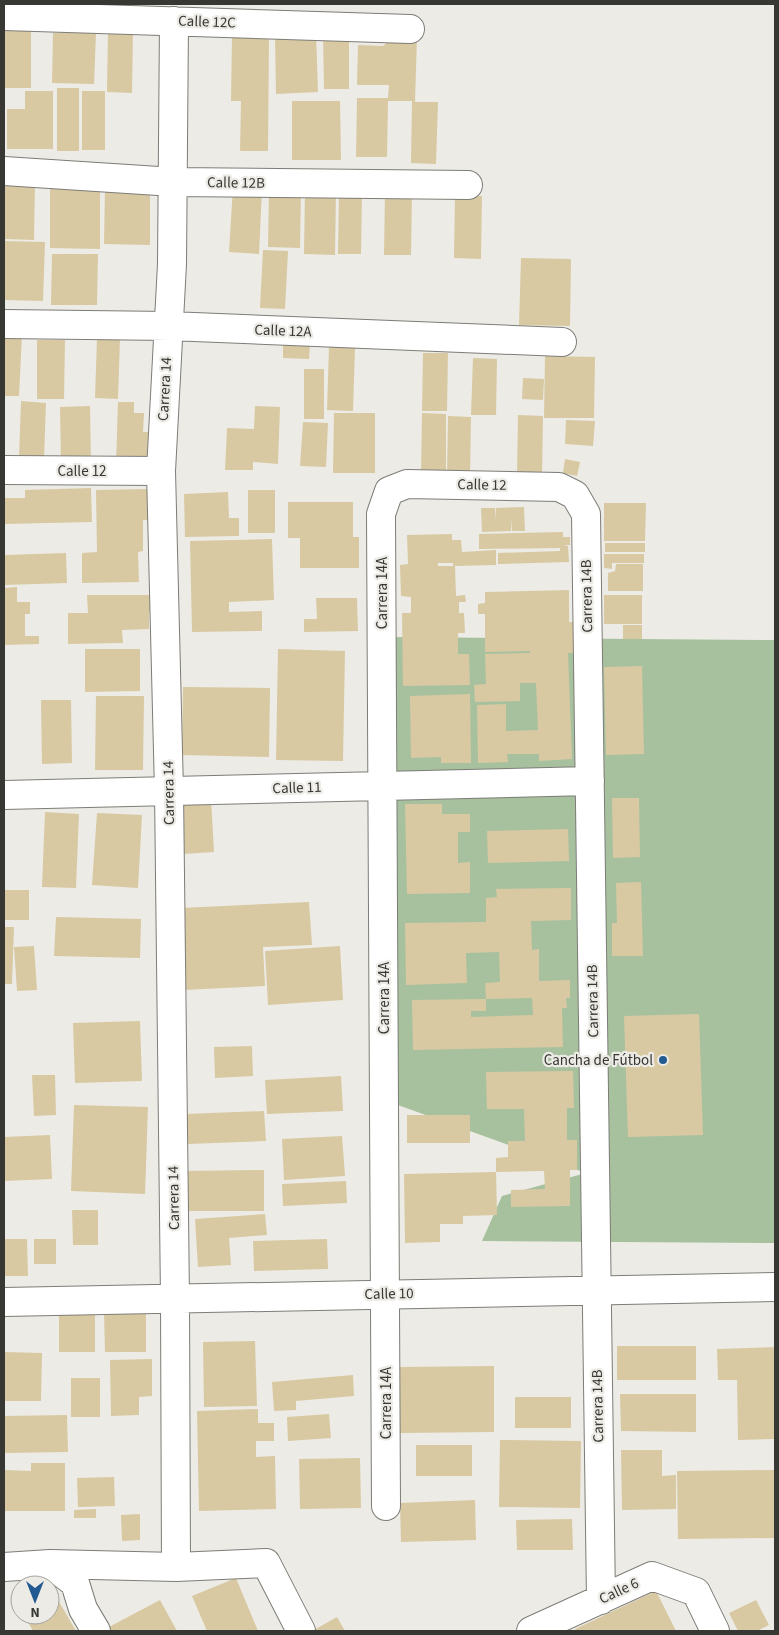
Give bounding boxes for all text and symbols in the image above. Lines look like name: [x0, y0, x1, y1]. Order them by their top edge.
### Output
street label: Calle 12C: [178, 10, 237, 34]
street label: Calle 12B: [207, 172, 265, 194]
street label: Calle 12A: [254, 320, 313, 343]
street label: Carrera 14: [153, 356, 177, 422]
street label: Calle 12: [57, 461, 107, 482]
street label: Calle 12: [457, 474, 507, 496]
street label: Carrera 14A: [372, 556, 393, 629]
street label: Carrera 14B: [576, 559, 598, 633]
street label: Carrera 14: [158, 760, 180, 825]
street label: Calle 11: [272, 777, 322, 799]
street label: Carrera 14A: [374, 961, 395, 1034]
street label: Carrera 14B: [582, 964, 604, 1038]
place label: Cancha de Fútbol: [544, 1050, 653, 1071]
marker: Cancha de Fútbol: [657, 1054, 669, 1066]
street label: Carrera 14: [163, 1165, 185, 1230]
street label: Calle 10: [364, 1283, 414, 1305]
street label: Carrera 14A: [376, 1366, 397, 1439]
street label: Carrera 14B: [587, 1369, 609, 1443]
street label: Calle 6: [596, 1573, 642, 1609]
north arrow: [10, 1575, 60, 1625]
text: N: [30, 1602, 40, 1622]

